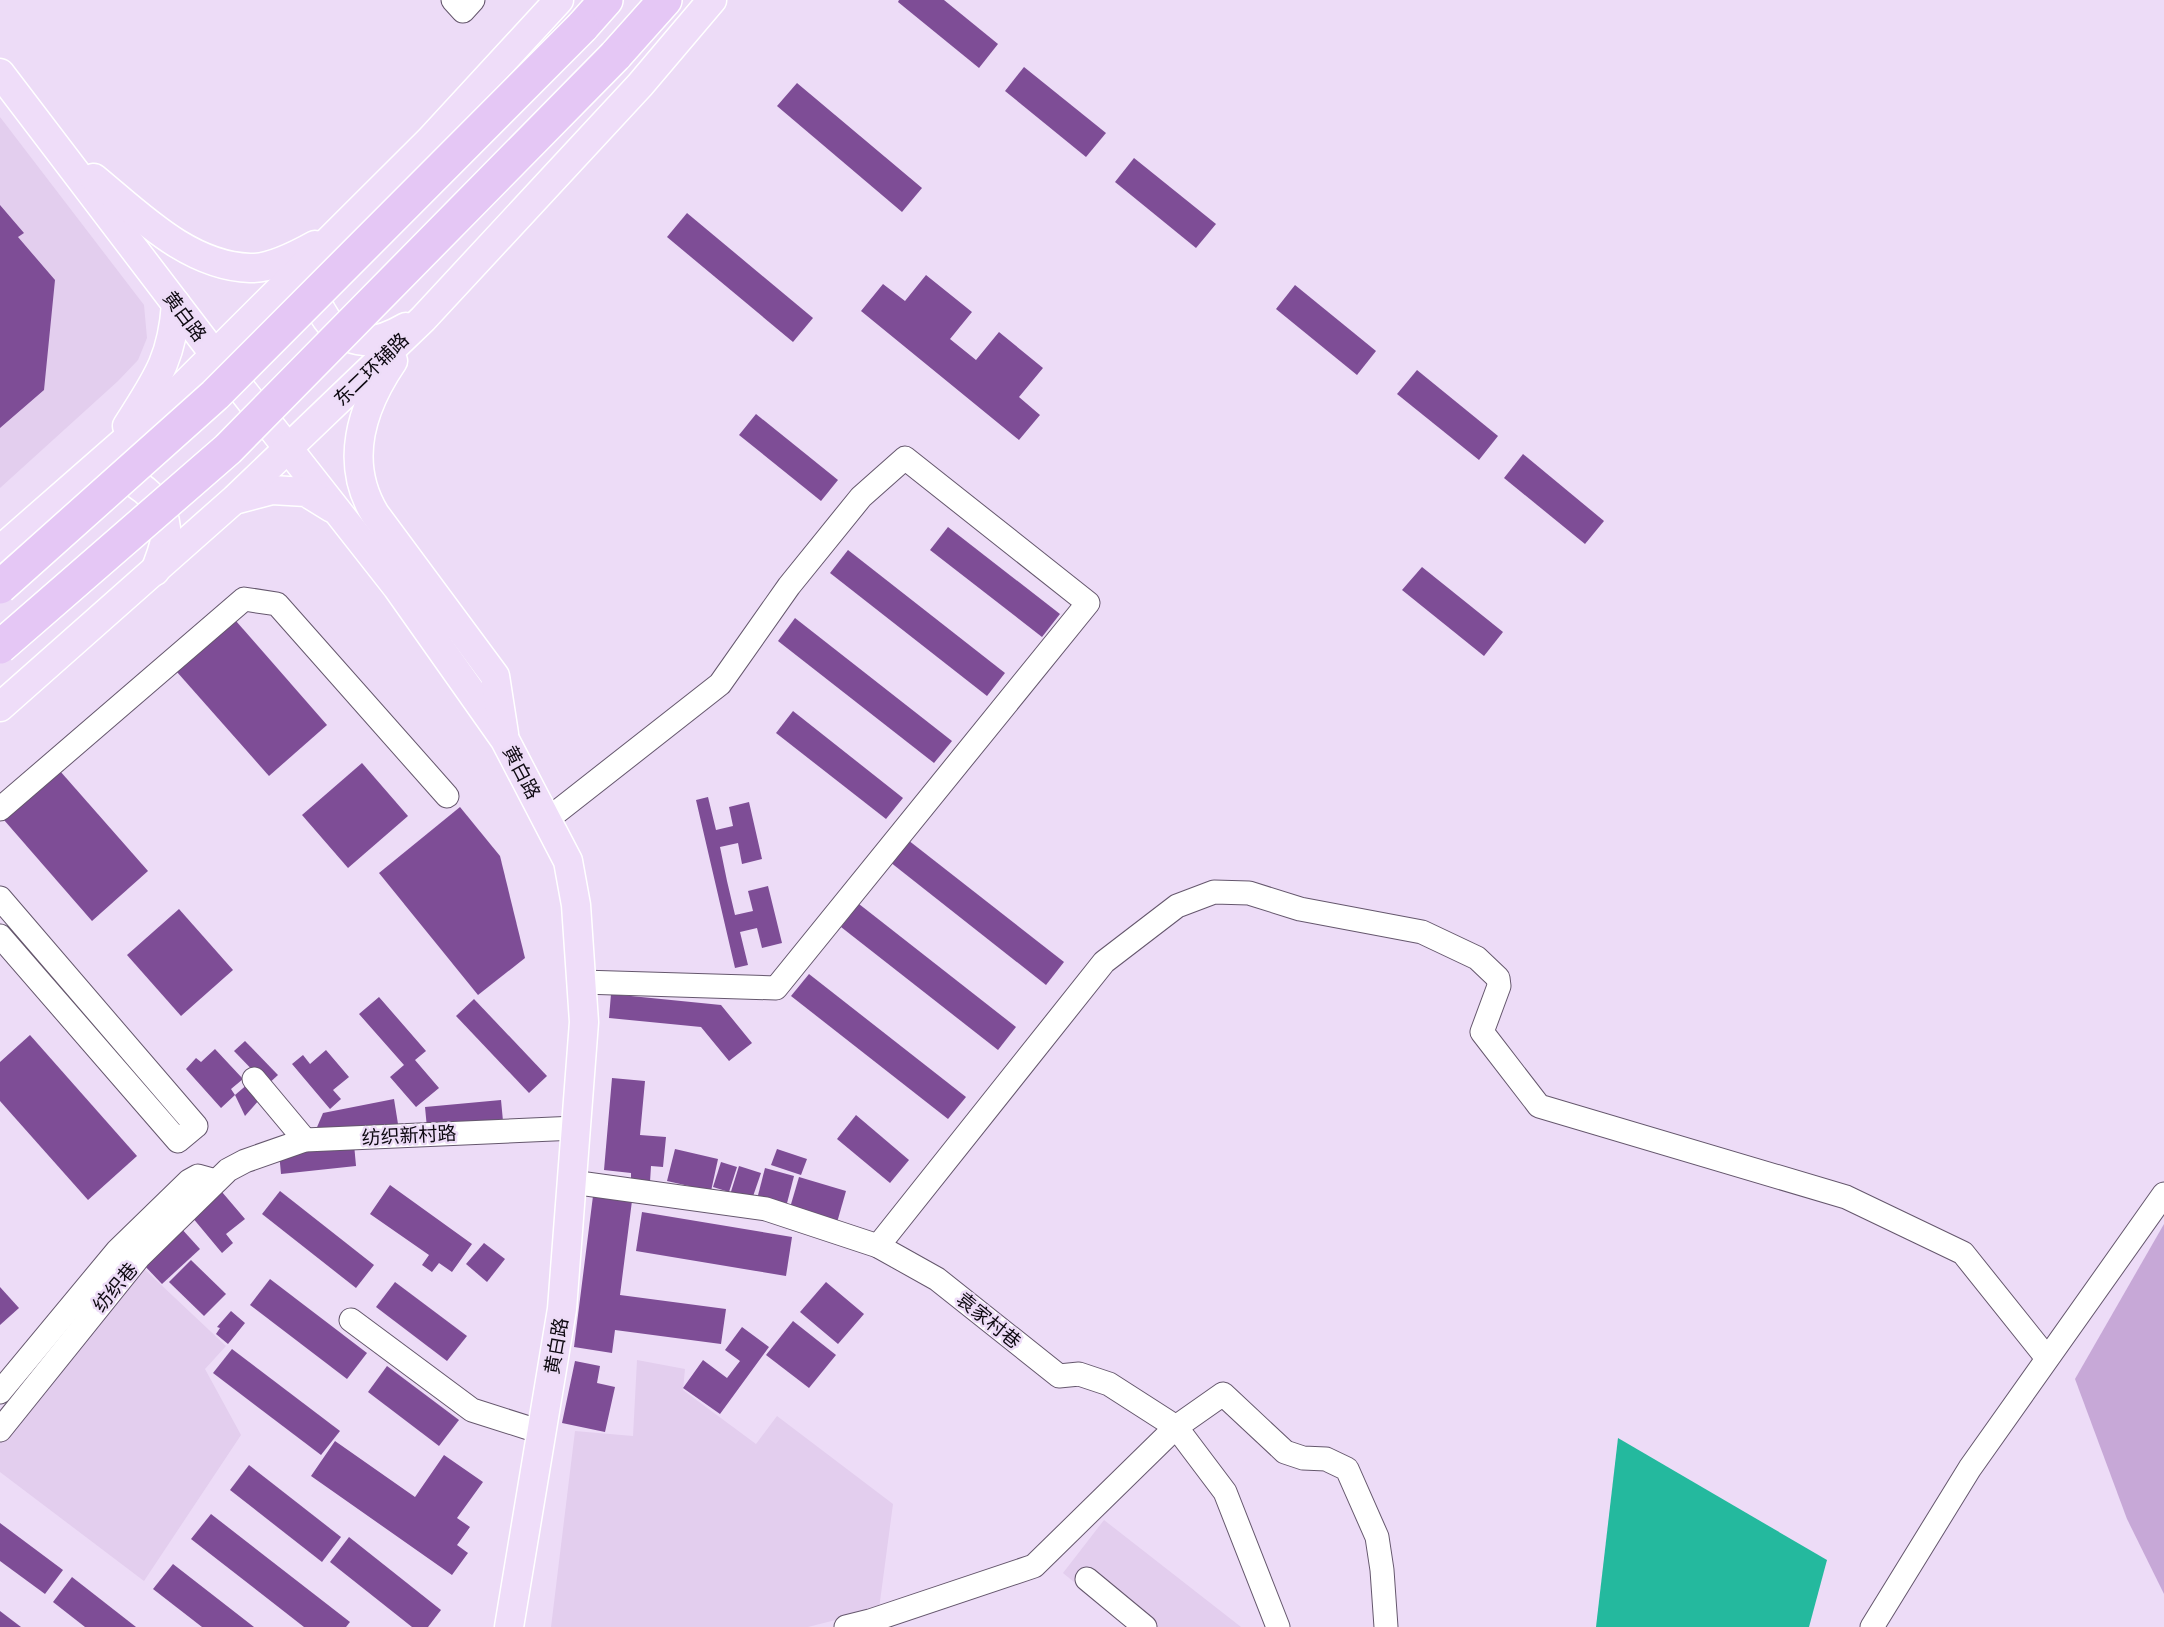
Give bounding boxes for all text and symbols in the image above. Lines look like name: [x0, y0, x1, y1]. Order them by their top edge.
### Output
street label: 黄白路: [158, 286, 212, 346]
street label: 东二环辅路: [328, 327, 414, 411]
street label: 黄白路: [498, 741, 546, 803]
street label: 纺织新村路: [361, 1121, 457, 1149]
street label: 纺织巷: [87, 1257, 143, 1317]
street label: 袁家村巷: [952, 1287, 1026, 1353]
street label: 黄白路: [539, 1316, 573, 1376]

